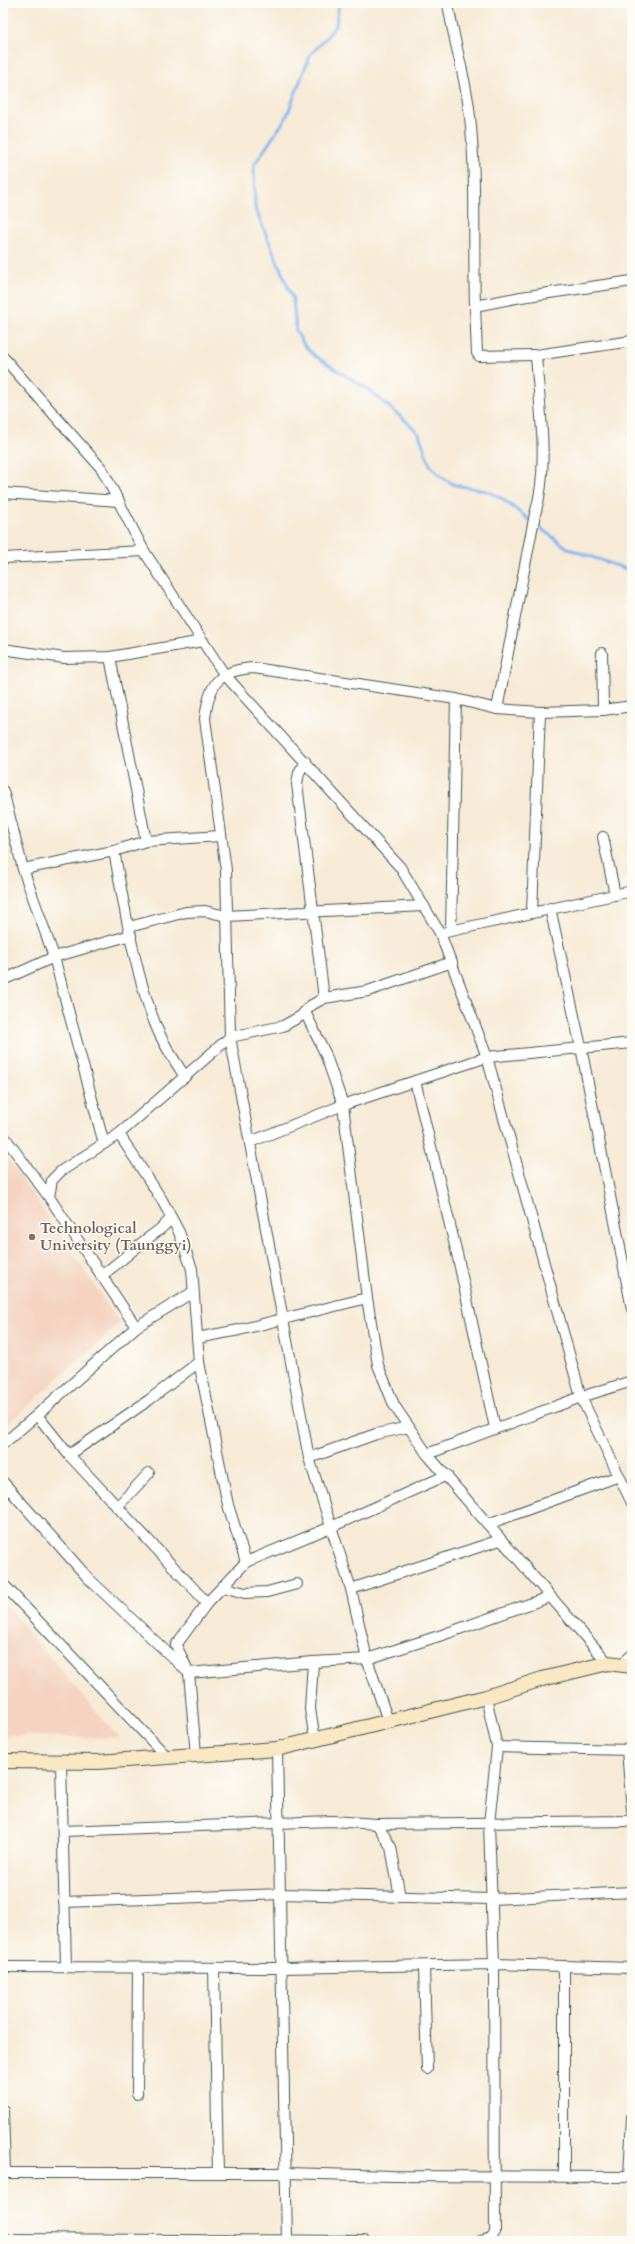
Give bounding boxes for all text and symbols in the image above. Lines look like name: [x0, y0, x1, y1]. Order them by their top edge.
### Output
place label: Technological University (Taunggyi): [40, 1218, 192, 1255]
marker: Technological University (Taunggyi): [27, 1232, 37, 1242]

